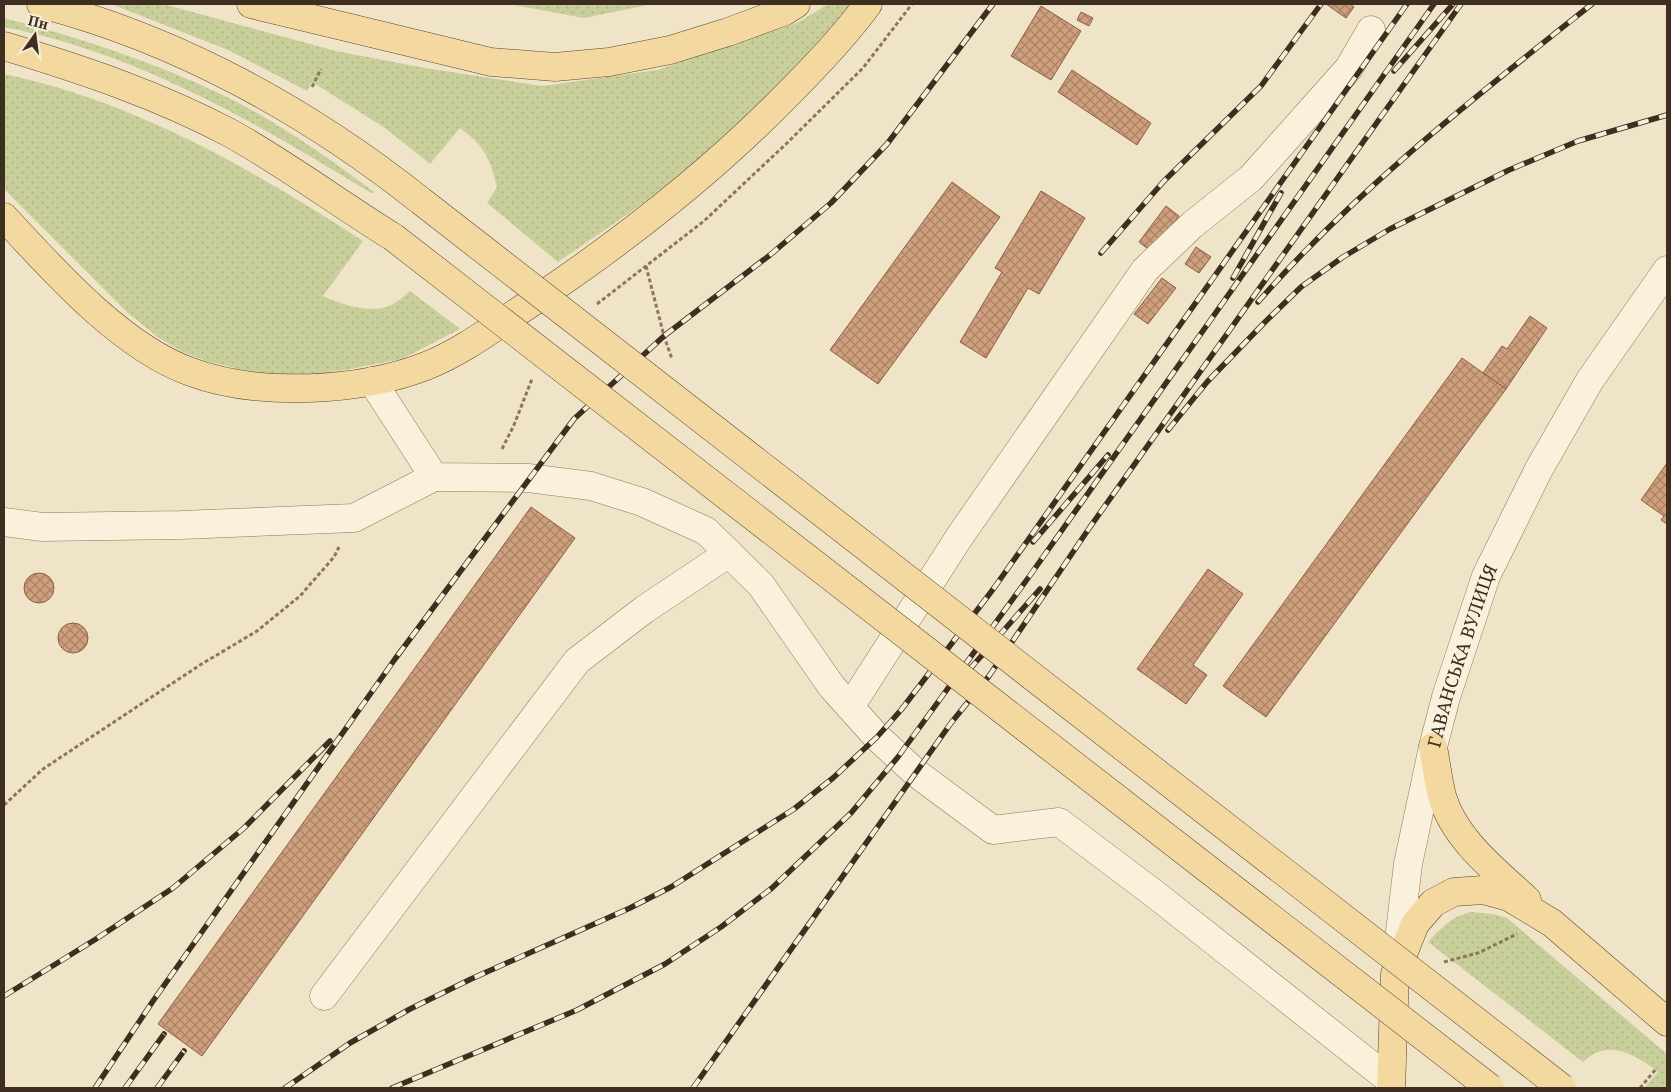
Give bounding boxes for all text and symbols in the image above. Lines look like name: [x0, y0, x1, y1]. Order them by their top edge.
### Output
north arrow: [10, 10, 60, 60]
text: Пн: [26, 10, 51, 34]
street label: ГАВАНСЬКА ВУЛИЦЯ: [1421, 560, 1502, 750]

